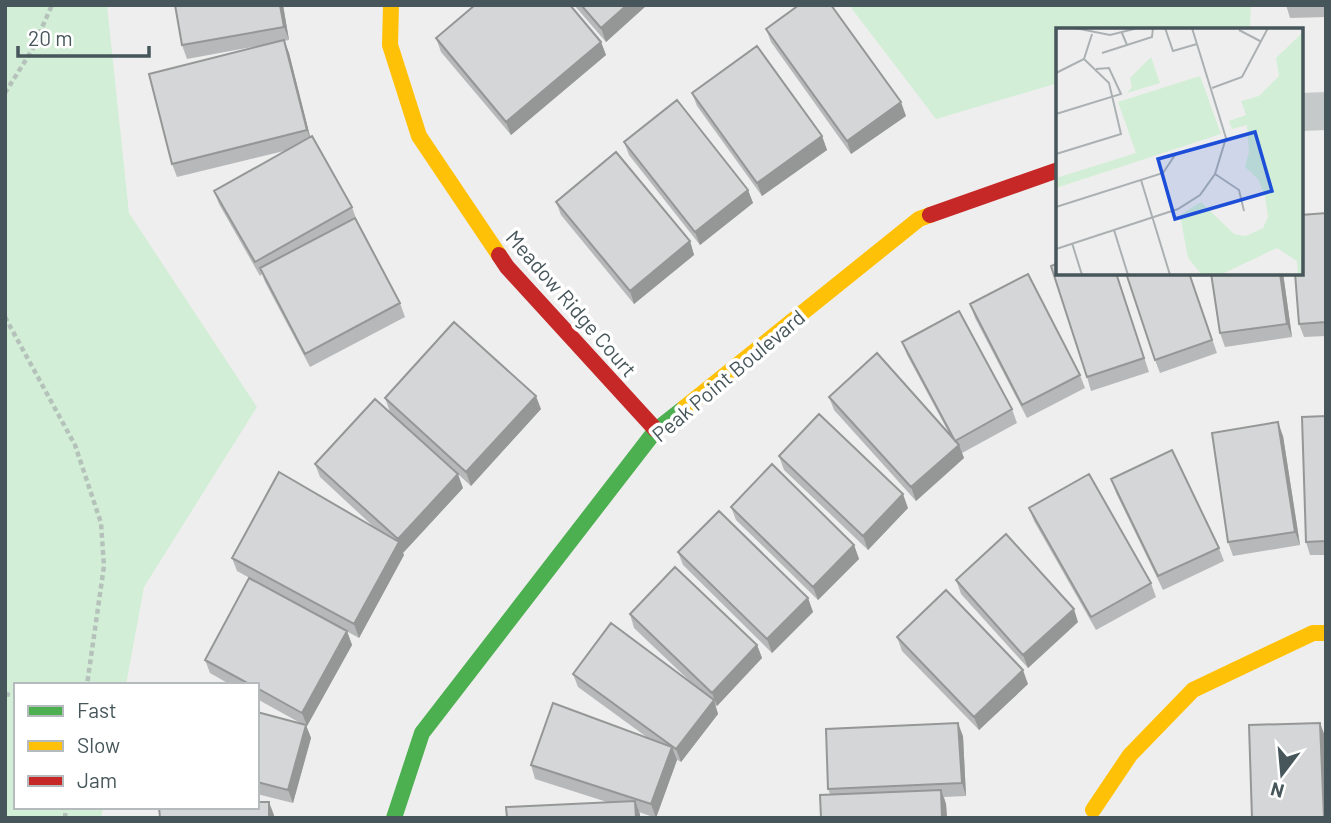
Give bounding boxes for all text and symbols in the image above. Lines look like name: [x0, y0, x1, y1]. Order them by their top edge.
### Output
scale bar: [18, 14, 149, 58]
text: 20 m: [28, 25, 73, 50]
inset map: [1056, 28, 1303, 275]
street label: Meadow Ridge Court: [502, 225, 642, 381]
street label: Peak Point Boulevard: [647, 304, 809, 446]
legend: [14, 683, 259, 809]
text: Fast: [77, 697, 117, 722]
text: Slow: [77, 732, 120, 757]
north arrow: [1247, 739, 1317, 809]
text: Jam: [77, 767, 117, 792]
text: N: [1268, 778, 1286, 804]

